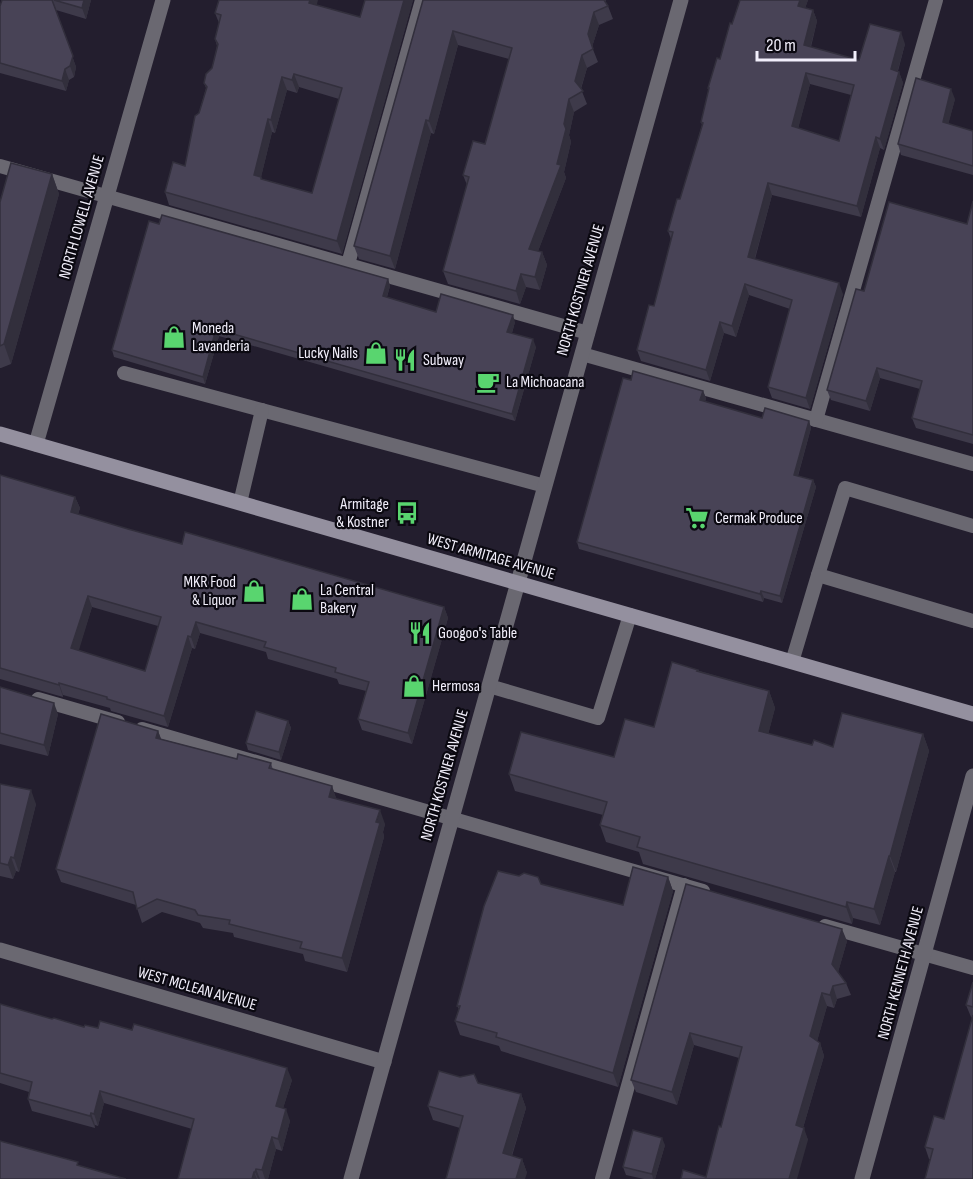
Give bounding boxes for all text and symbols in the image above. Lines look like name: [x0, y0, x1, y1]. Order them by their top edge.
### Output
scale bar: [757, 24, 854, 62]
text: 20 m: [766, 35, 796, 56]
street label: NORTH LOWELL AVENUE: [55, 153, 109, 281]
street label: NORTH KOSTNER AVENUE: [553, 222, 609, 358]
place label: Moneda Lavanderia: [192, 319, 250, 356]
shop icon: Moneda Lavanderia: [161, 324, 187, 350]
shop icon: Lucky Nails: [363, 340, 389, 366]
place label: Lucky Nails: [298, 344, 358, 363]
restaurant icon: Subway: [392, 347, 418, 373]
place label: Subway: [423, 351, 464, 370]
cafe icon: La Michoacana: [475, 369, 501, 395]
place label: La Michoacana: [506, 373, 585, 392]
place label: Armitage & Kostner: [336, 495, 389, 532]
bus stop icon: Armitage & Kostner: [394, 500, 420, 526]
supermarket icon: Cermak Produce: [684, 505, 710, 531]
place label: Cermak Produce: [715, 509, 803, 528]
street label: WEST ARMITAGE AVENUE: [425, 530, 557, 584]
place label: MKR Food & Liquor: [184, 573, 236, 610]
shop icon: MKR Food & Liquor: [241, 578, 267, 604]
place label: La Central Bakery: [320, 581, 374, 618]
shop icon: La Central Bakery: [289, 586, 315, 612]
restaurant icon: Googoo's Table: [407, 620, 433, 646]
place label: Googoo's Table: [438, 624, 517, 643]
shop icon: Hermosa: [401, 673, 427, 699]
place label: Hermosa: [432, 677, 480, 696]
street label: NORTH KOSTNER AVENUE: [417, 707, 473, 843]
street label: NORTH KENNETH AVENUE: [874, 904, 928, 1042]
street label: WEST MCLEAN AVENUE: [135, 963, 259, 1015]

